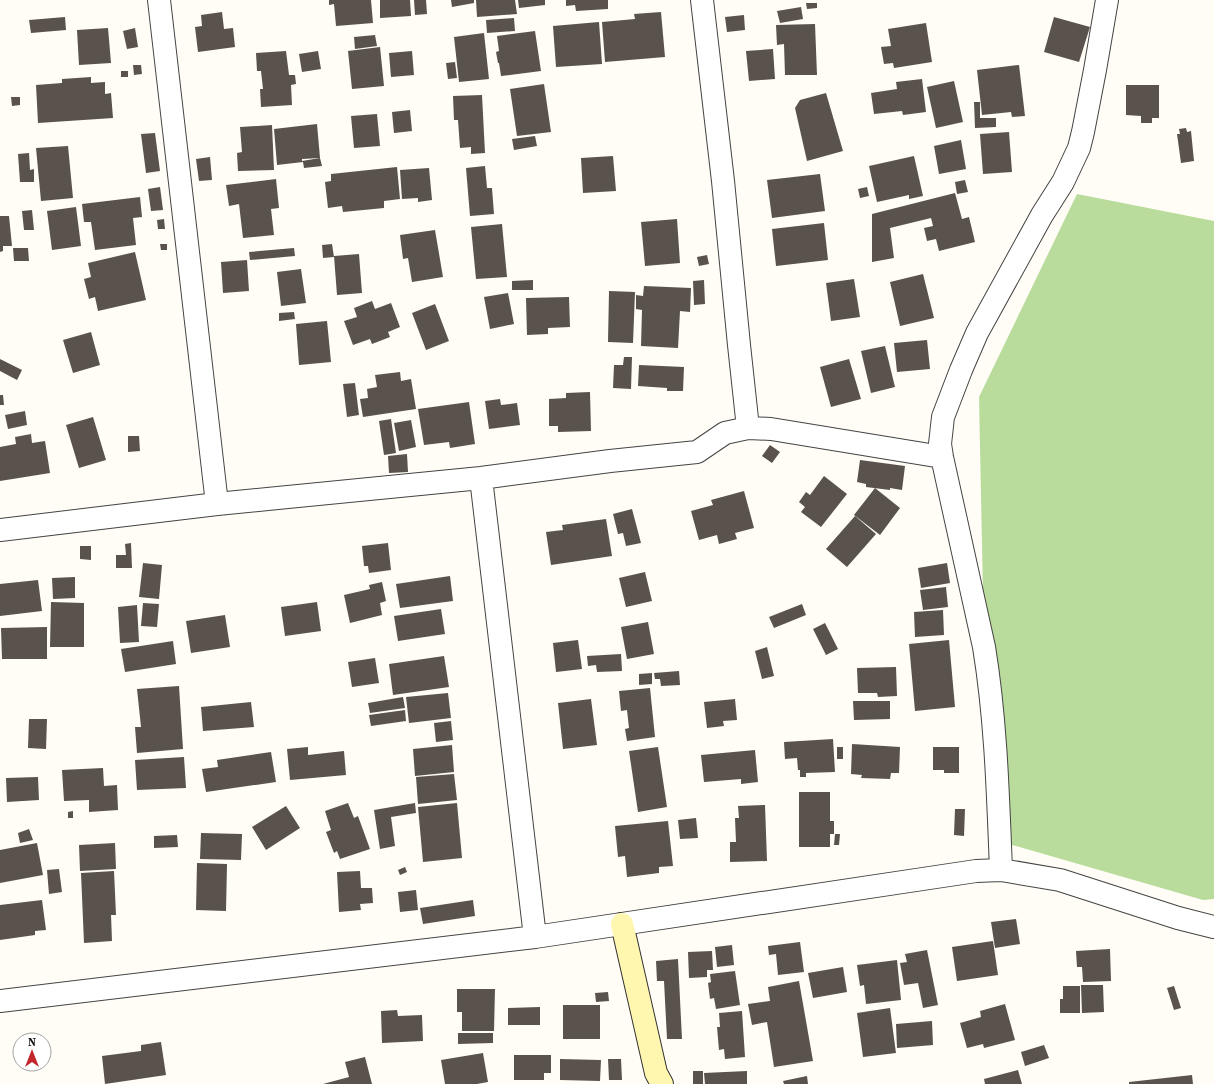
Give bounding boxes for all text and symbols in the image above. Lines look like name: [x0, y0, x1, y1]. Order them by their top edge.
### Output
north arrow: [12, 1032, 52, 1072]
text: N: [28, 1035, 36, 1050]

